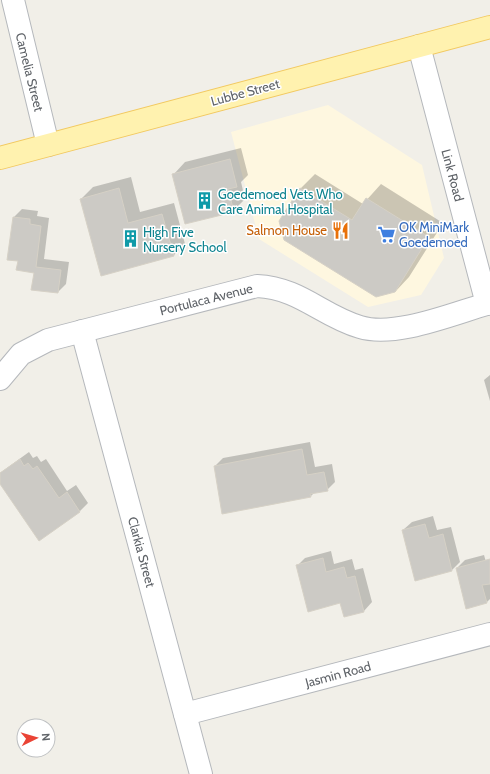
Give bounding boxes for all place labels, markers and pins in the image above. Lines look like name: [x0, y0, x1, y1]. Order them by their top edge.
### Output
place label: Goedemoed Vets Who Care Animal Hospital: [218, 186, 343, 217]
building icon: Goedemoed Vets Who Care Animal Hospital: [195, 191, 215, 211]
place label: OK MiniMark Goedemoed: [399, 219, 469, 250]
restaurant icon: Salmon House: [330, 220, 350, 240]
place label: Salmon House: [246, 222, 327, 238]
place label: High Five Nursery School: [143, 224, 226, 255]
supermarket icon: OK MiniMark Goedemoed: [376, 224, 396, 244]
building icon: High Five Nursery School: [120, 229, 140, 249]

